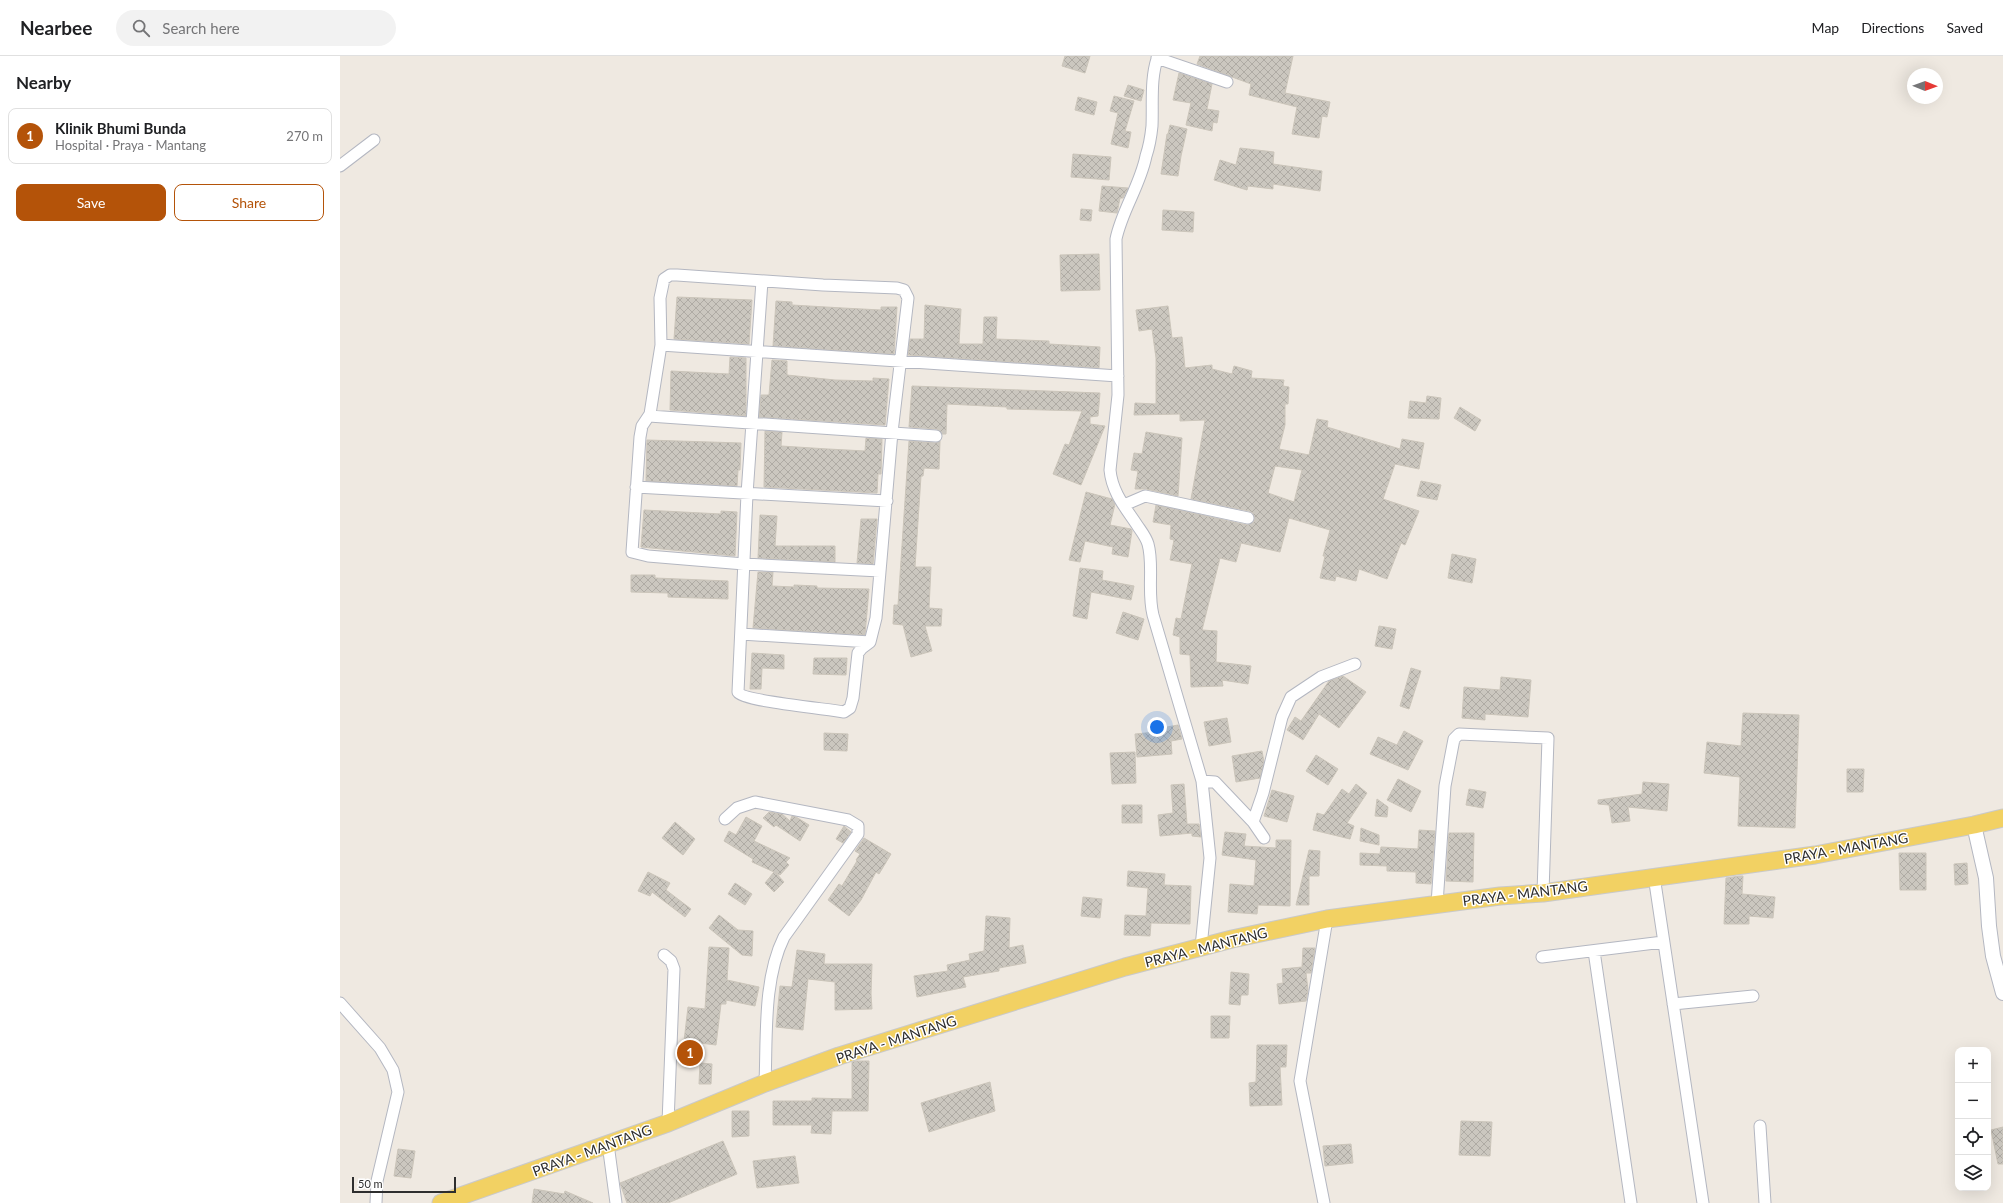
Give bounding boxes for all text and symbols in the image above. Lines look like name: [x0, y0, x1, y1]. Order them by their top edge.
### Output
search box: [116, 10, 396, 46]
text: Nearbee: [20, 16, 92, 39]
icon: search: [130, 17, 152, 39]
text: Search here: [162, 19, 240, 37]
text: Map: [1812, 19, 1839, 36]
text: Directions: [1861, 19, 1924, 36]
text: Saved: [1946, 19, 1983, 36]
north arrow: [1907, 68, 1943, 104]
text: Nearby: [16, 72, 71, 93]
text: Klinik Bhumi Bunda: [55, 119, 186, 137]
text: 1: [26, 128, 34, 144]
text: 270 m: [286, 128, 323, 144]
text: Hospital · Praya - Mantang: [55, 137, 206, 153]
button: Save: [16, 184, 166, 221]
button: Share: [174, 184, 324, 221]
your location: [1147, 717, 1167, 737]
street label: PRAYA - MANTANG: [1783, 829, 1909, 867]
street label: PRAYA - MANTANG: [1462, 877, 1588, 909]
street label: PRAYA - MANTANG: [1143, 924, 1269, 970]
street label: PRAYA - MANTANG: [834, 1011, 958, 1067]
pin: 1: [677, 1038, 703, 1068]
map controls: [1955, 1047, 1991, 1191]
button: +: [1955, 1047, 1991, 1083]
button: −: [1955, 1083, 1991, 1119]
button: locate: [1955, 1119, 1991, 1155]
street label: PRAYA - MANTANG: [530, 1121, 654, 1179]
button: layers: [1955, 1155, 1991, 1191]
scale bar: [352, 1175, 456, 1194]
text: 50 m: [358, 1177, 383, 1190]

